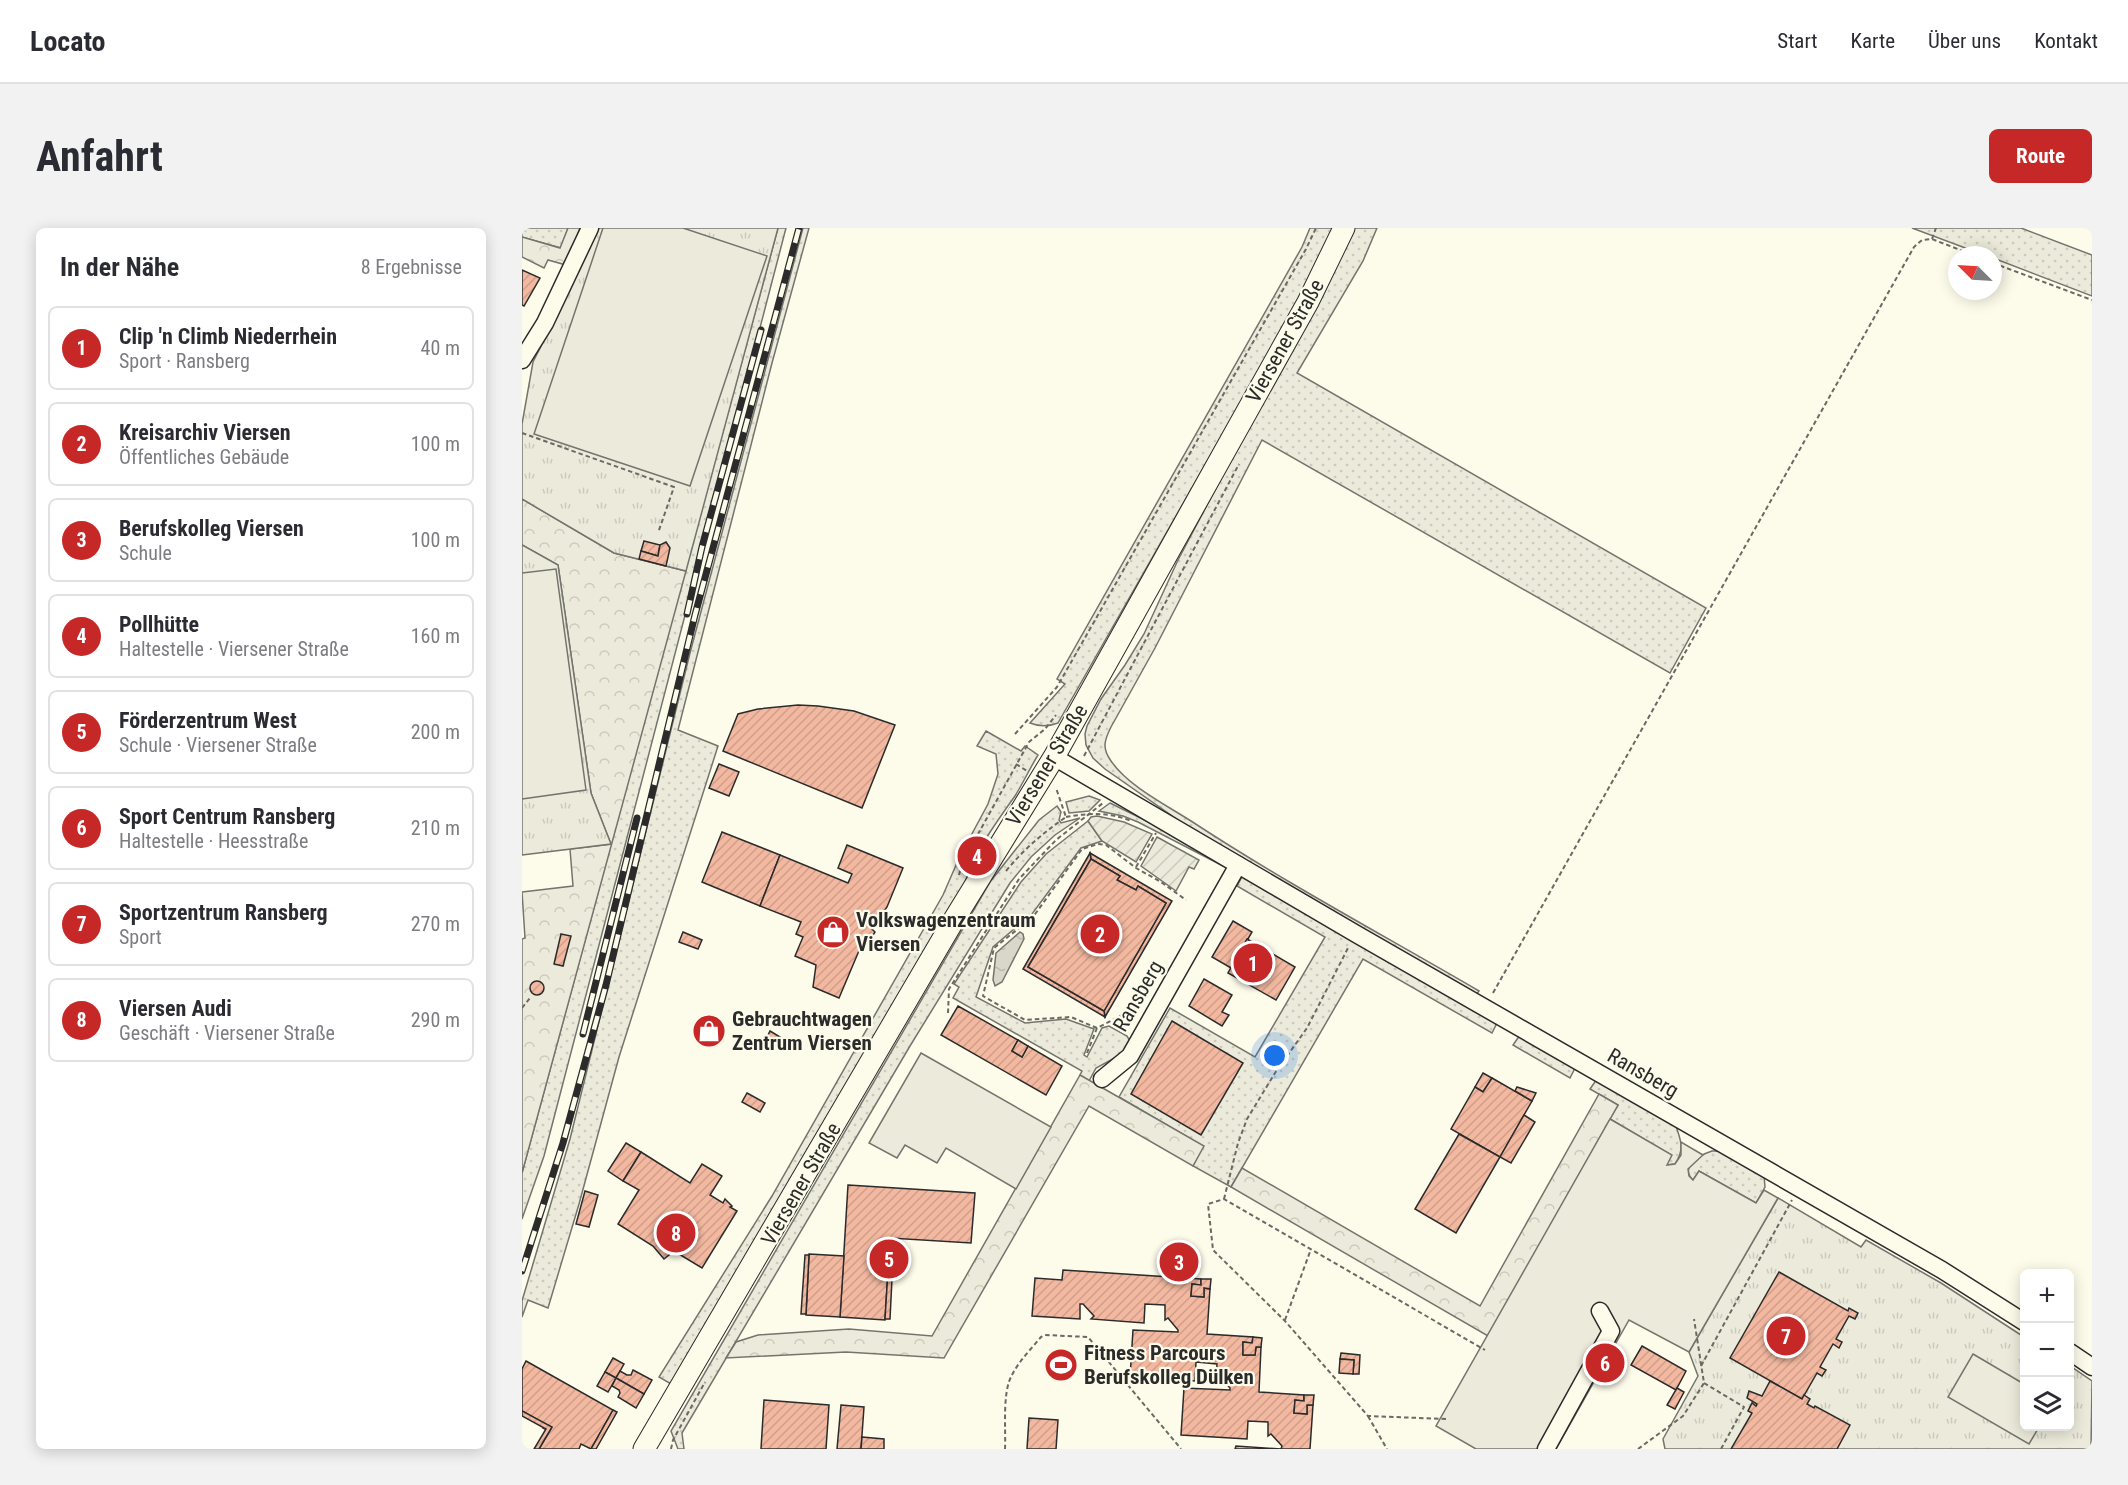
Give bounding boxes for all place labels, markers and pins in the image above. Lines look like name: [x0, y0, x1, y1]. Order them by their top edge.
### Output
pin: 4: [958, 834, 996, 878]
place label: Volkswagenzentraum Viersen: [856, 908, 1036, 956]
pin: 2: [1080, 912, 1120, 956]
shop icon: Volkswagenzentraum Viersen: [815, 914, 851, 950]
pin: 1: [1234, 940, 1272, 986]
place label: Gebrauchtwagen Zentrum Viersen: [732, 1007, 872, 1055]
shop icon: Gebrauchtwagen Zentrum Viersen: [691, 1013, 727, 1049]
pin: 8: [656, 1210, 696, 1256]
pin: 5: [870, 1236, 908, 1282]
pin: 3: [1160, 1240, 1198, 1284]
pin: 7: [1766, 1314, 1806, 1358]
pin: 6: [1586, 1340, 1624, 1386]
place label: Fitness Parcours Berufskolleg Dülken: [1084, 1341, 1254, 1389]
sports icon: Fitness Parcours Berufskolleg Dülken: [1043, 1347, 1079, 1383]

